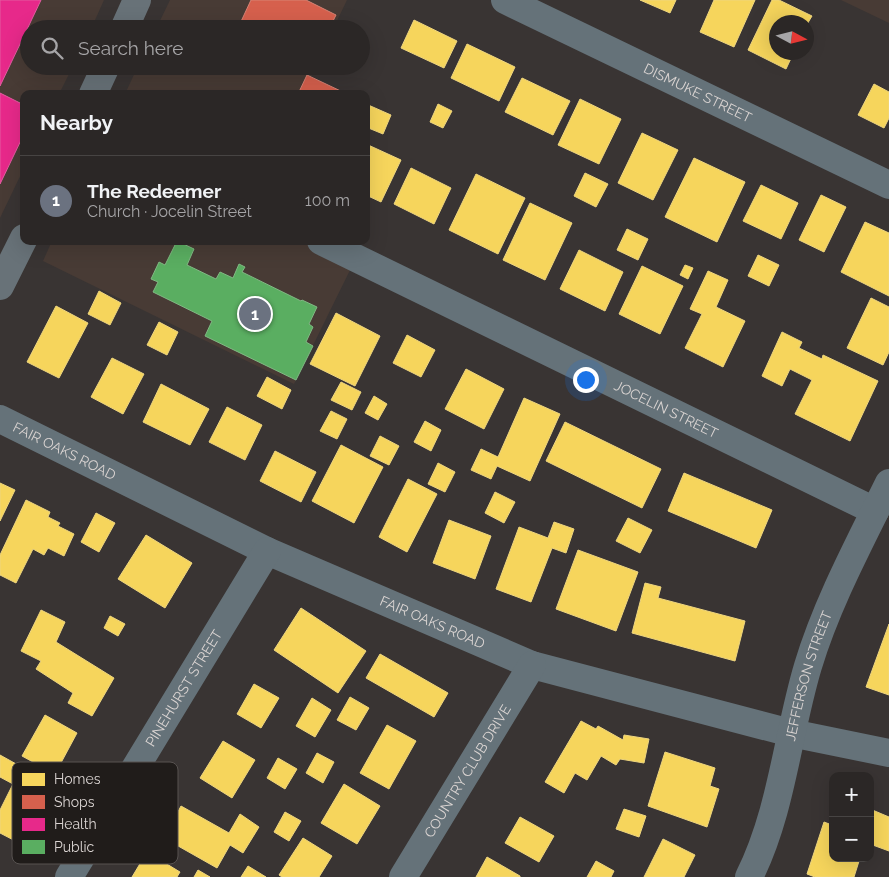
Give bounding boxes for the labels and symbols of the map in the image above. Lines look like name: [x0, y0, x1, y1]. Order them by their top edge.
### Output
north arrow: [769, 15, 814, 60]
street label: DISMUKE STREET: [641, 60, 755, 126]
pin: 1: [239, 295, 271, 333]
your location: [573, 367, 599, 393]
street label: JOCELIN STREET: [612, 377, 721, 441]
street label: FAIR OAKS ROAD: [11, 419, 119, 483]
street label: FAIR OAKS ROAD: [378, 593, 487, 652]
street label: JEFFERSON STREET: [782, 608, 835, 742]
street label: PINEHURST STREET: [142, 626, 225, 749]
street label: COUNTRY CLUB DRIVE: [421, 702, 514, 840]
legend: [12, 762, 178, 864]
text: Homes: [54, 771, 101, 787]
text: Shops: [54, 794, 95, 810]
text: Health: [54, 816, 97, 832]
text: Public: [54, 839, 95, 855]

